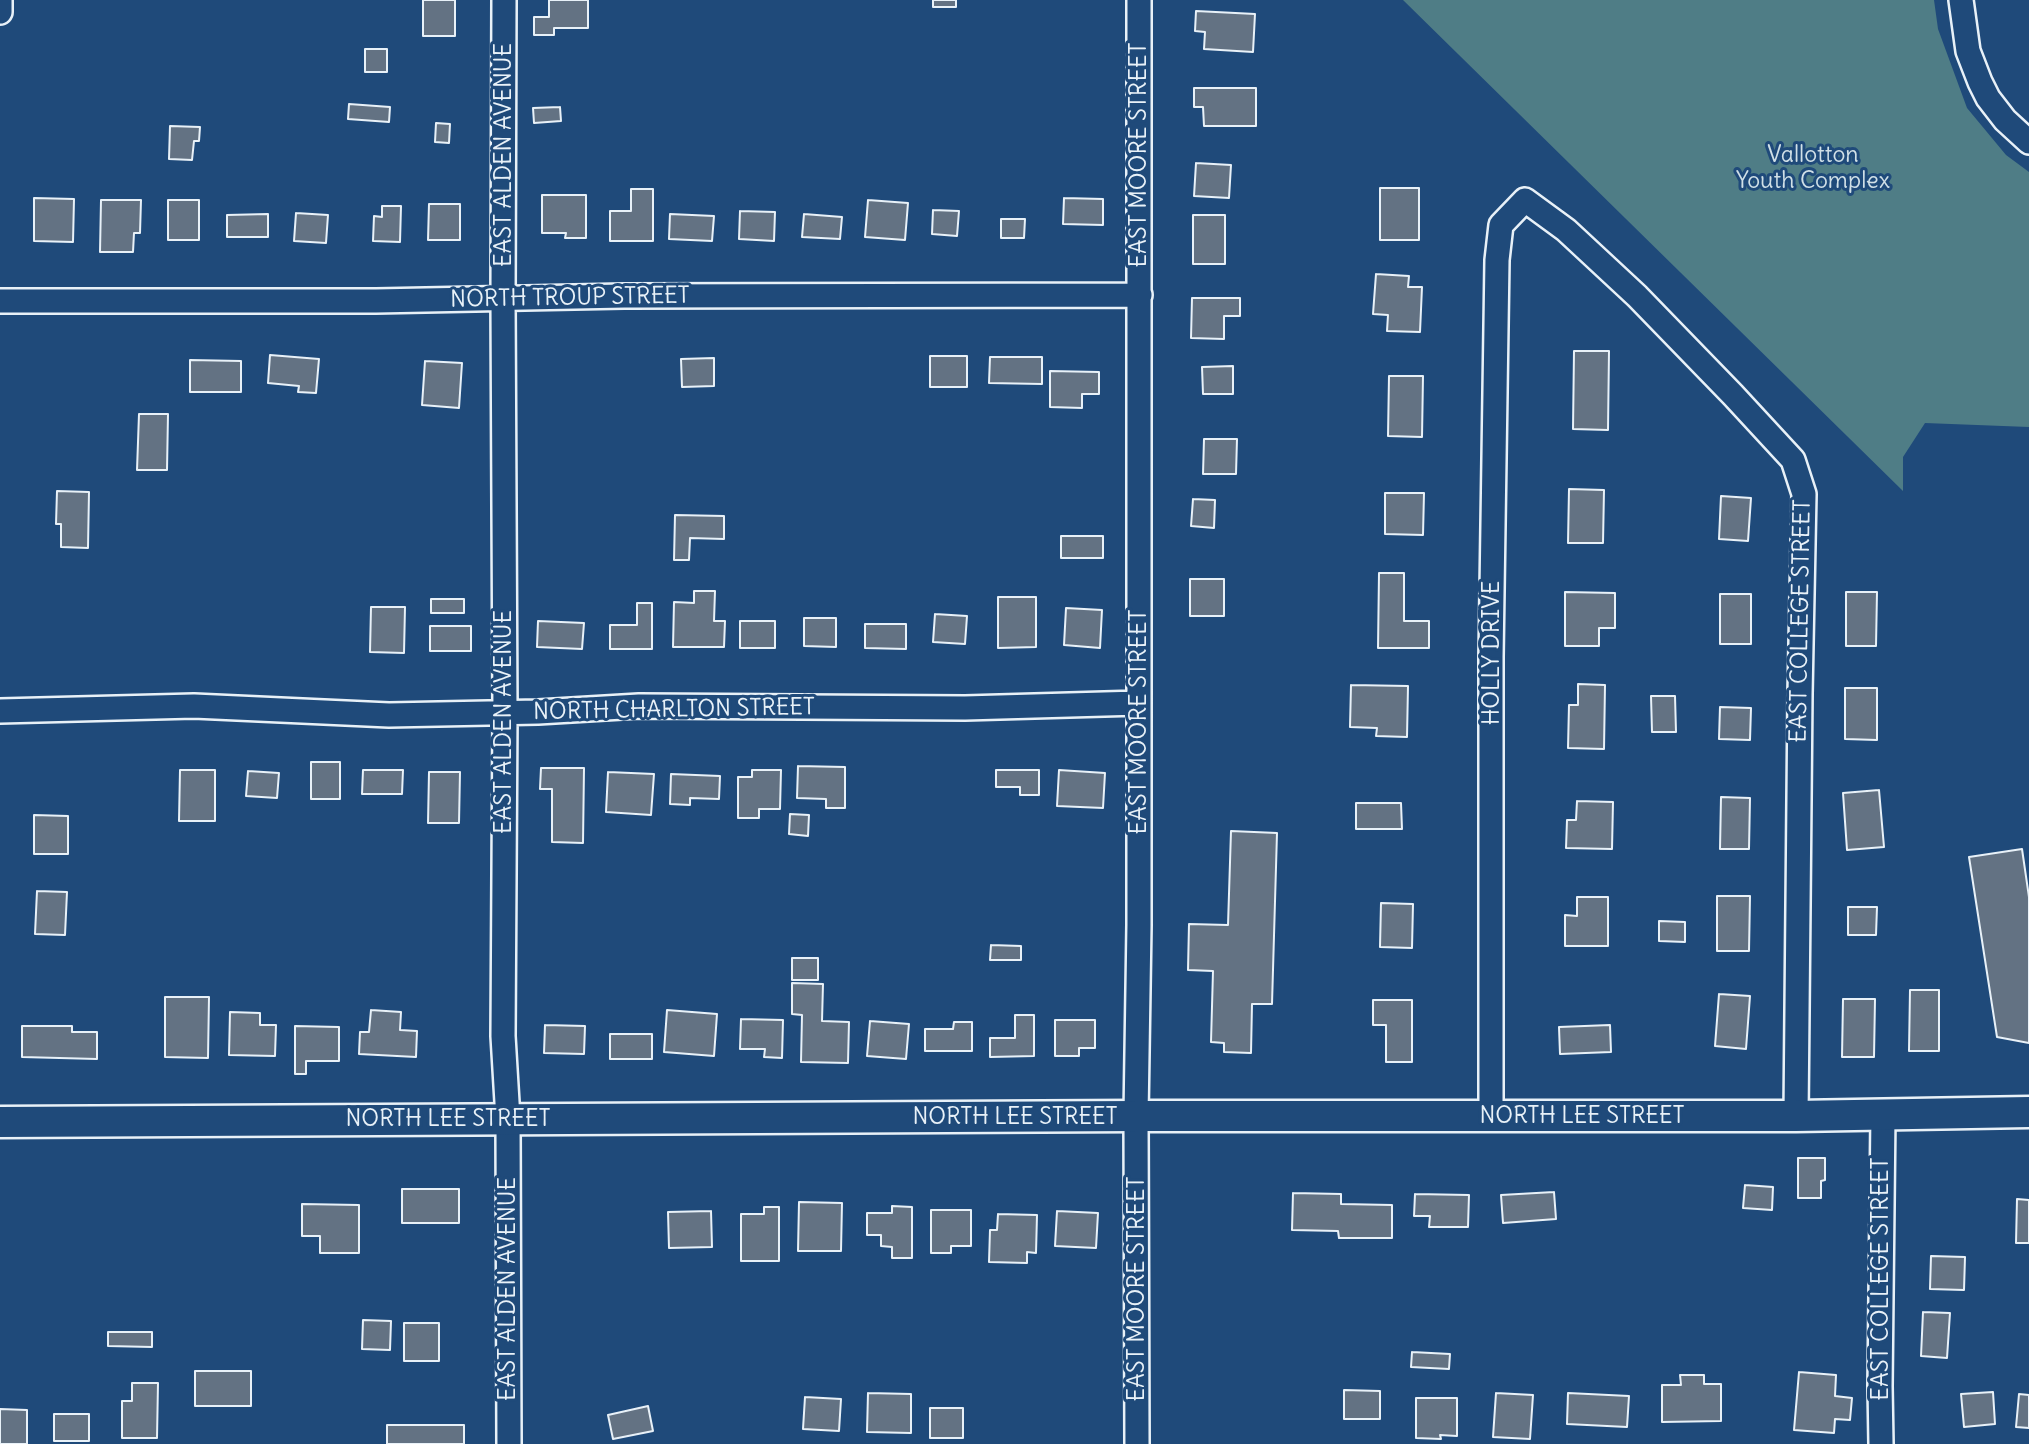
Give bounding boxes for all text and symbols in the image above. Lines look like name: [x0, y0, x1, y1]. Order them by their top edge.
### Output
street label: EAST ALDEN AVENUE: [490, 43, 518, 267]
street label: EAST MOORE STREET: [1125, 43, 1153, 267]
park label: Vallotton Youth Complex: [1736, 141, 1890, 195]
street label: NORTH TROUP STREET: [450, 282, 690, 314]
street label: EAST COLLEGE STREET: [1785, 499, 1817, 743]
street label: HOLLY DRIVE: [1478, 581, 1506, 725]
street label: EAST ALDEN AVENUE: [490, 610, 518, 834]
street label: EAST MOORE STREET: [1125, 610, 1153, 834]
street label: NORTH CHARLTON STREET: [533, 694, 815, 726]
street label: NORTH LEE STREET: [1479, 1102, 1685, 1130]
street label: NORTH LEE STREET: [912, 1103, 1118, 1131]
street label: NORTH LEE STREET: [345, 1105, 551, 1133]
street label: EAST COLLEGE STREET: [1867, 1157, 1895, 1401]
street label: EAST ALDEN AVENUE: [494, 1177, 522, 1401]
street label: EAST MOORE STREET: [1123, 1177, 1151, 1401]

